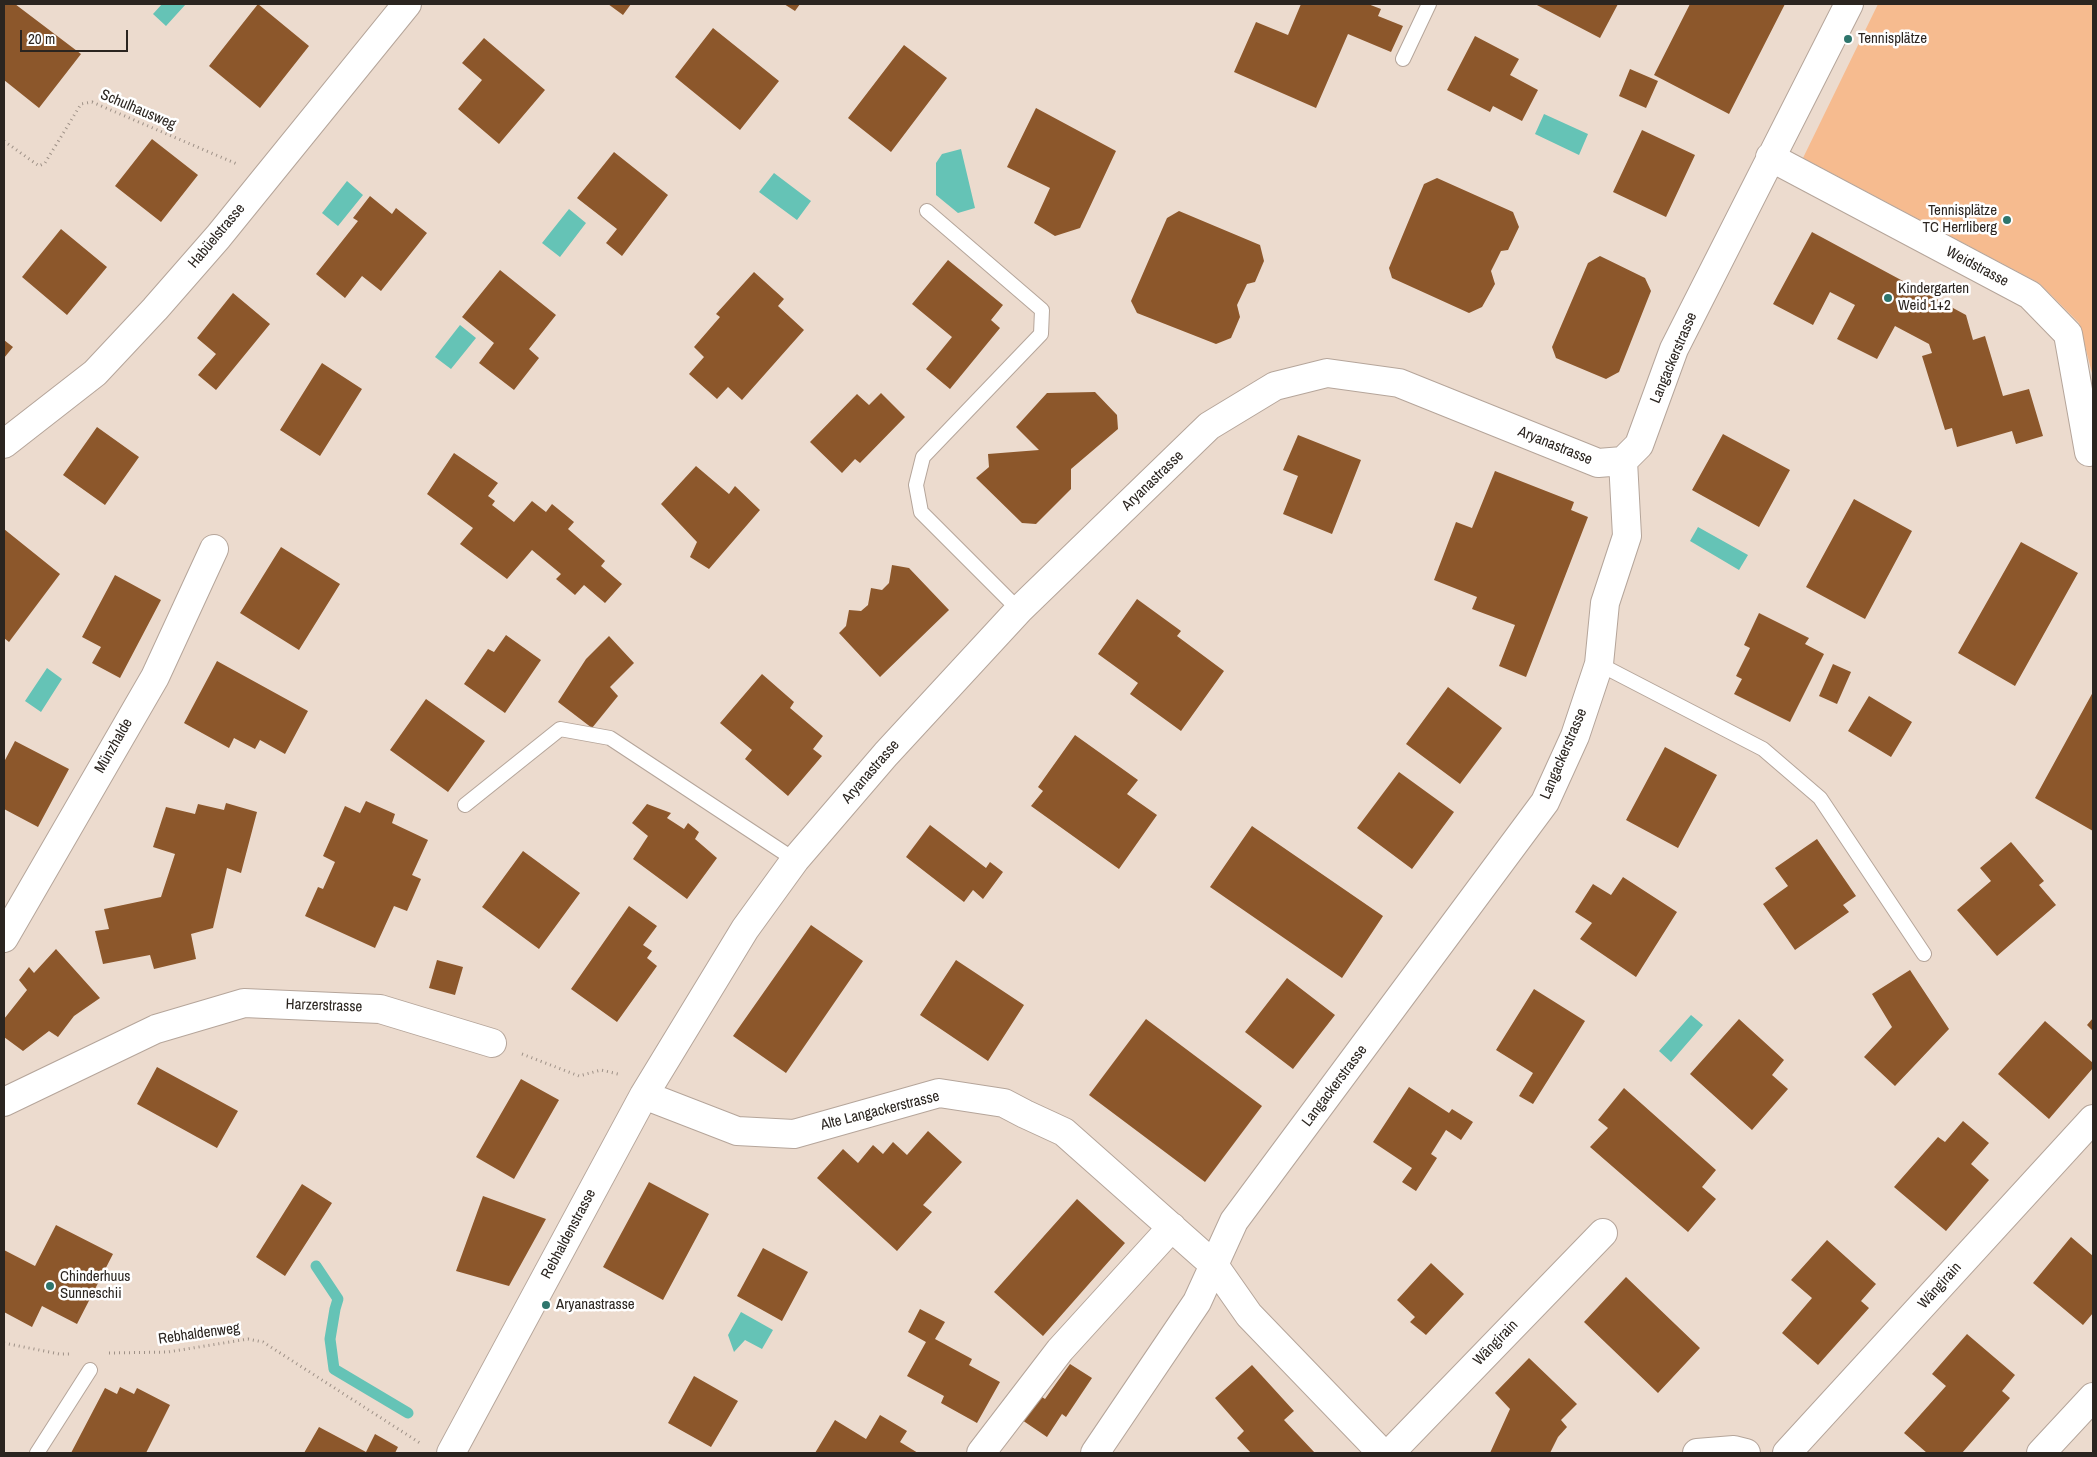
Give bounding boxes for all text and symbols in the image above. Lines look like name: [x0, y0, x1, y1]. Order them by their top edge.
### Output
scale bar: [22, 20, 130, 52]
text: 20 m: [28, 28, 55, 49]
place label: Tennisplätze: [1858, 30, 1927, 48]
marker: Tennisplätze: [1842, 33, 1854, 45]
street label: Schulhausweg: [98, 86, 178, 134]
street label: Habüelstrasse: [185, 200, 249, 272]
place label: Tennisplätze TC Herrliberg: [1923, 202, 1997, 237]
marker: Tennisplätze TC Herrliberg: [2001, 214, 2013, 226]
street label: Weidstrasse: [1943, 243, 2011, 291]
place label: Kindergarten Weid 1+2: [1898, 280, 1969, 315]
marker: Kindergarten Weid 1+2: [1882, 292, 1894, 304]
street label: Langackerstrasse: [1647, 310, 1701, 406]
street label: Aryanastrasse: [1515, 423, 1595, 469]
street label: Aryanastrasse: [1118, 447, 1188, 515]
street label: Langackerstrasse: [1537, 706, 1591, 802]
street label: Münzhalde: [91, 715, 137, 777]
street label: Aryanastrasse: [838, 736, 904, 808]
street label: Harzerstrasse: [285, 996, 363, 1016]
street label: Langackerstrasse: [1299, 1042, 1371, 1130]
street label: Alte Langackerstrasse: [819, 1088, 941, 1134]
street label: Rebhaldenstrasse: [538, 1186, 600, 1282]
street label: Wängirain: [1914, 1259, 1966, 1313]
place label: Chinderhuus Sunneschii: [60, 1268, 130, 1303]
marker: Chinderhuus Sunneschii: [44, 1280, 56, 1292]
place label: Aryanastrasse: [556, 1296, 635, 1314]
marker: Aryanastrasse: [540, 1299, 552, 1311]
street label: Wängirain: [1470, 1317, 1522, 1369]
street label: Rebhaldenweg: [157, 1319, 241, 1349]

